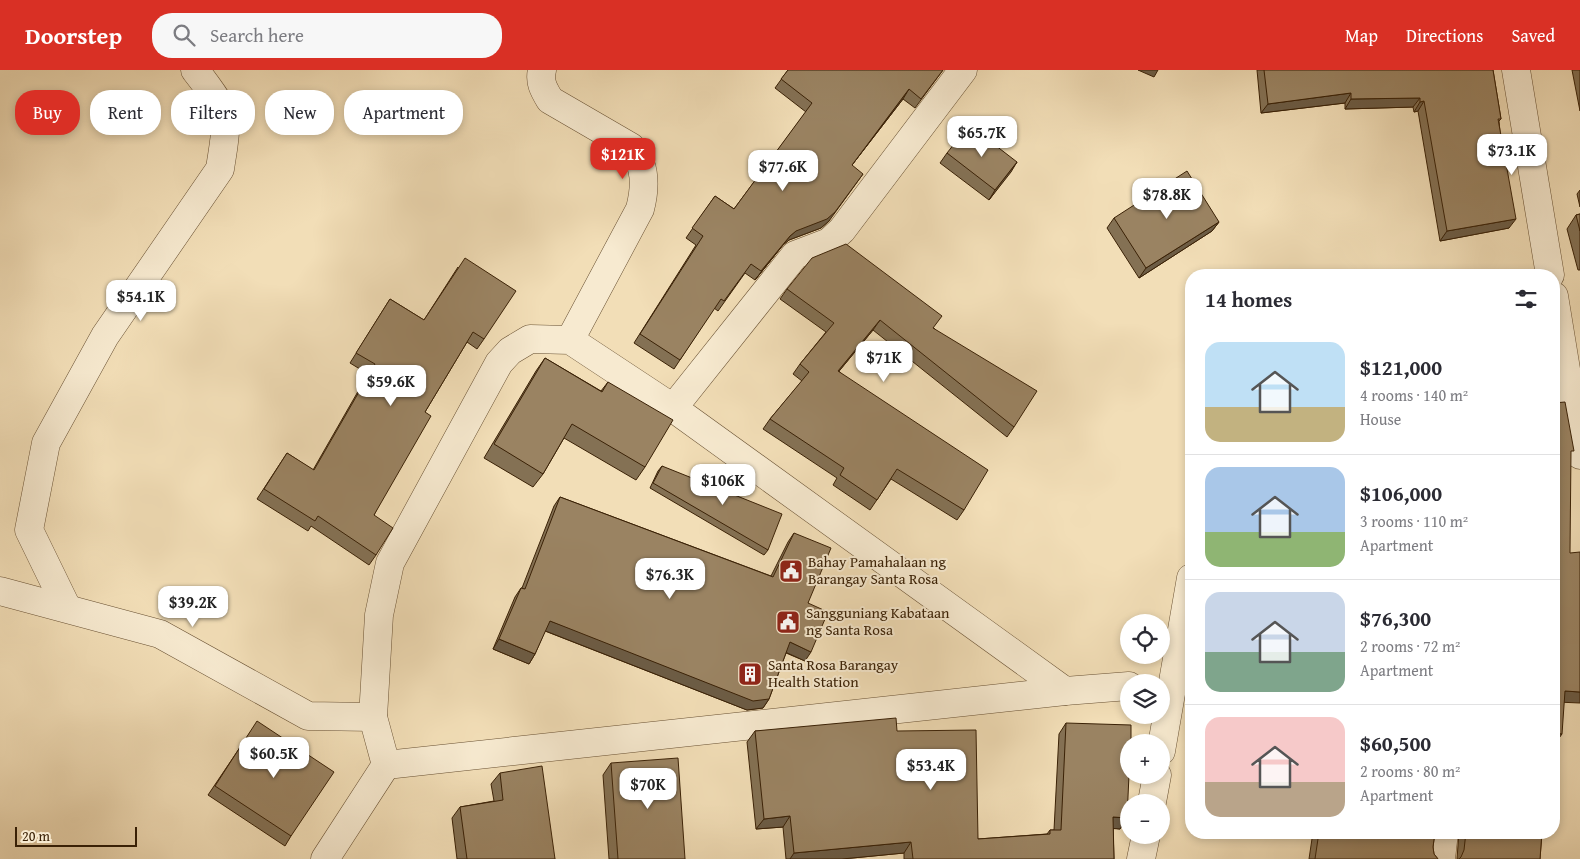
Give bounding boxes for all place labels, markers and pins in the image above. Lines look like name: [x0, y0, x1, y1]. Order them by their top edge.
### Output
pin: $65.7K: [941, 116, 1023, 158]
pin: $73.1K: [1471, 134, 1553, 176]
pin: $121K: [588, 138, 658, 180]
pin: $77.6K: [742, 150, 824, 192]
pin: $78.8K: [1126, 178, 1208, 220]
pin: $54.1K: [100, 280, 182, 322]
pin: $71K: [854, 340, 914, 383]
pin: $59.6K: [350, 364, 432, 407]
pin: $106K: [688, 464, 758, 506]
place label: Bahay Pamahalaan ng Barangay Santa Rosa: [808, 551, 946, 589]
pin: $76.3K: [629, 558, 711, 600]
public building icon: Bahay Pamahalaan ng Barangay Santa Rosa: [778, 558, 804, 584]
pin: $39.2K: [152, 586, 234, 628]
place label: Sangguniang Kabataan ng Santa Rosa: [806, 602, 950, 640]
public building icon: Sangguniang Kabataan ng Santa Rosa: [775, 609, 801, 635]
place label: Santa Rosa Barangay Health Station: [768, 654, 899, 692]
building icon: Santa Rosa Barangay Health Station: [737, 661, 763, 687]
pin: $60.5K: [233, 736, 315, 779]
pin: $53.4K: [890, 748, 972, 791]
pin: $70K: [618, 768, 678, 810]

